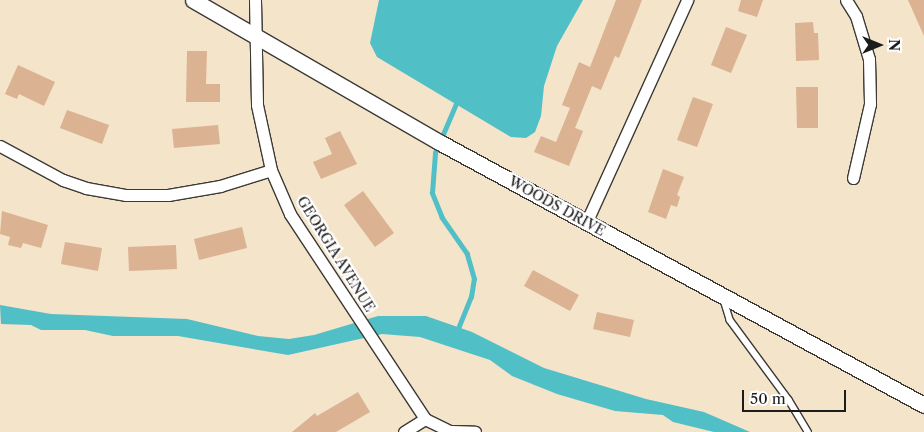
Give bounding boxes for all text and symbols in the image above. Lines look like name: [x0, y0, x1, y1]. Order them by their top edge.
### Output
north arrow: [854, 20, 904, 70]
text: N: [885, 39, 903, 51]
street label: WOODS DRIVE: [506, 172, 608, 240]
street label: GEORGIA AVENUE: [293, 193, 379, 315]
scale bar: [744, 380, 848, 412]
text: 50 m: [750, 389, 786, 408]

